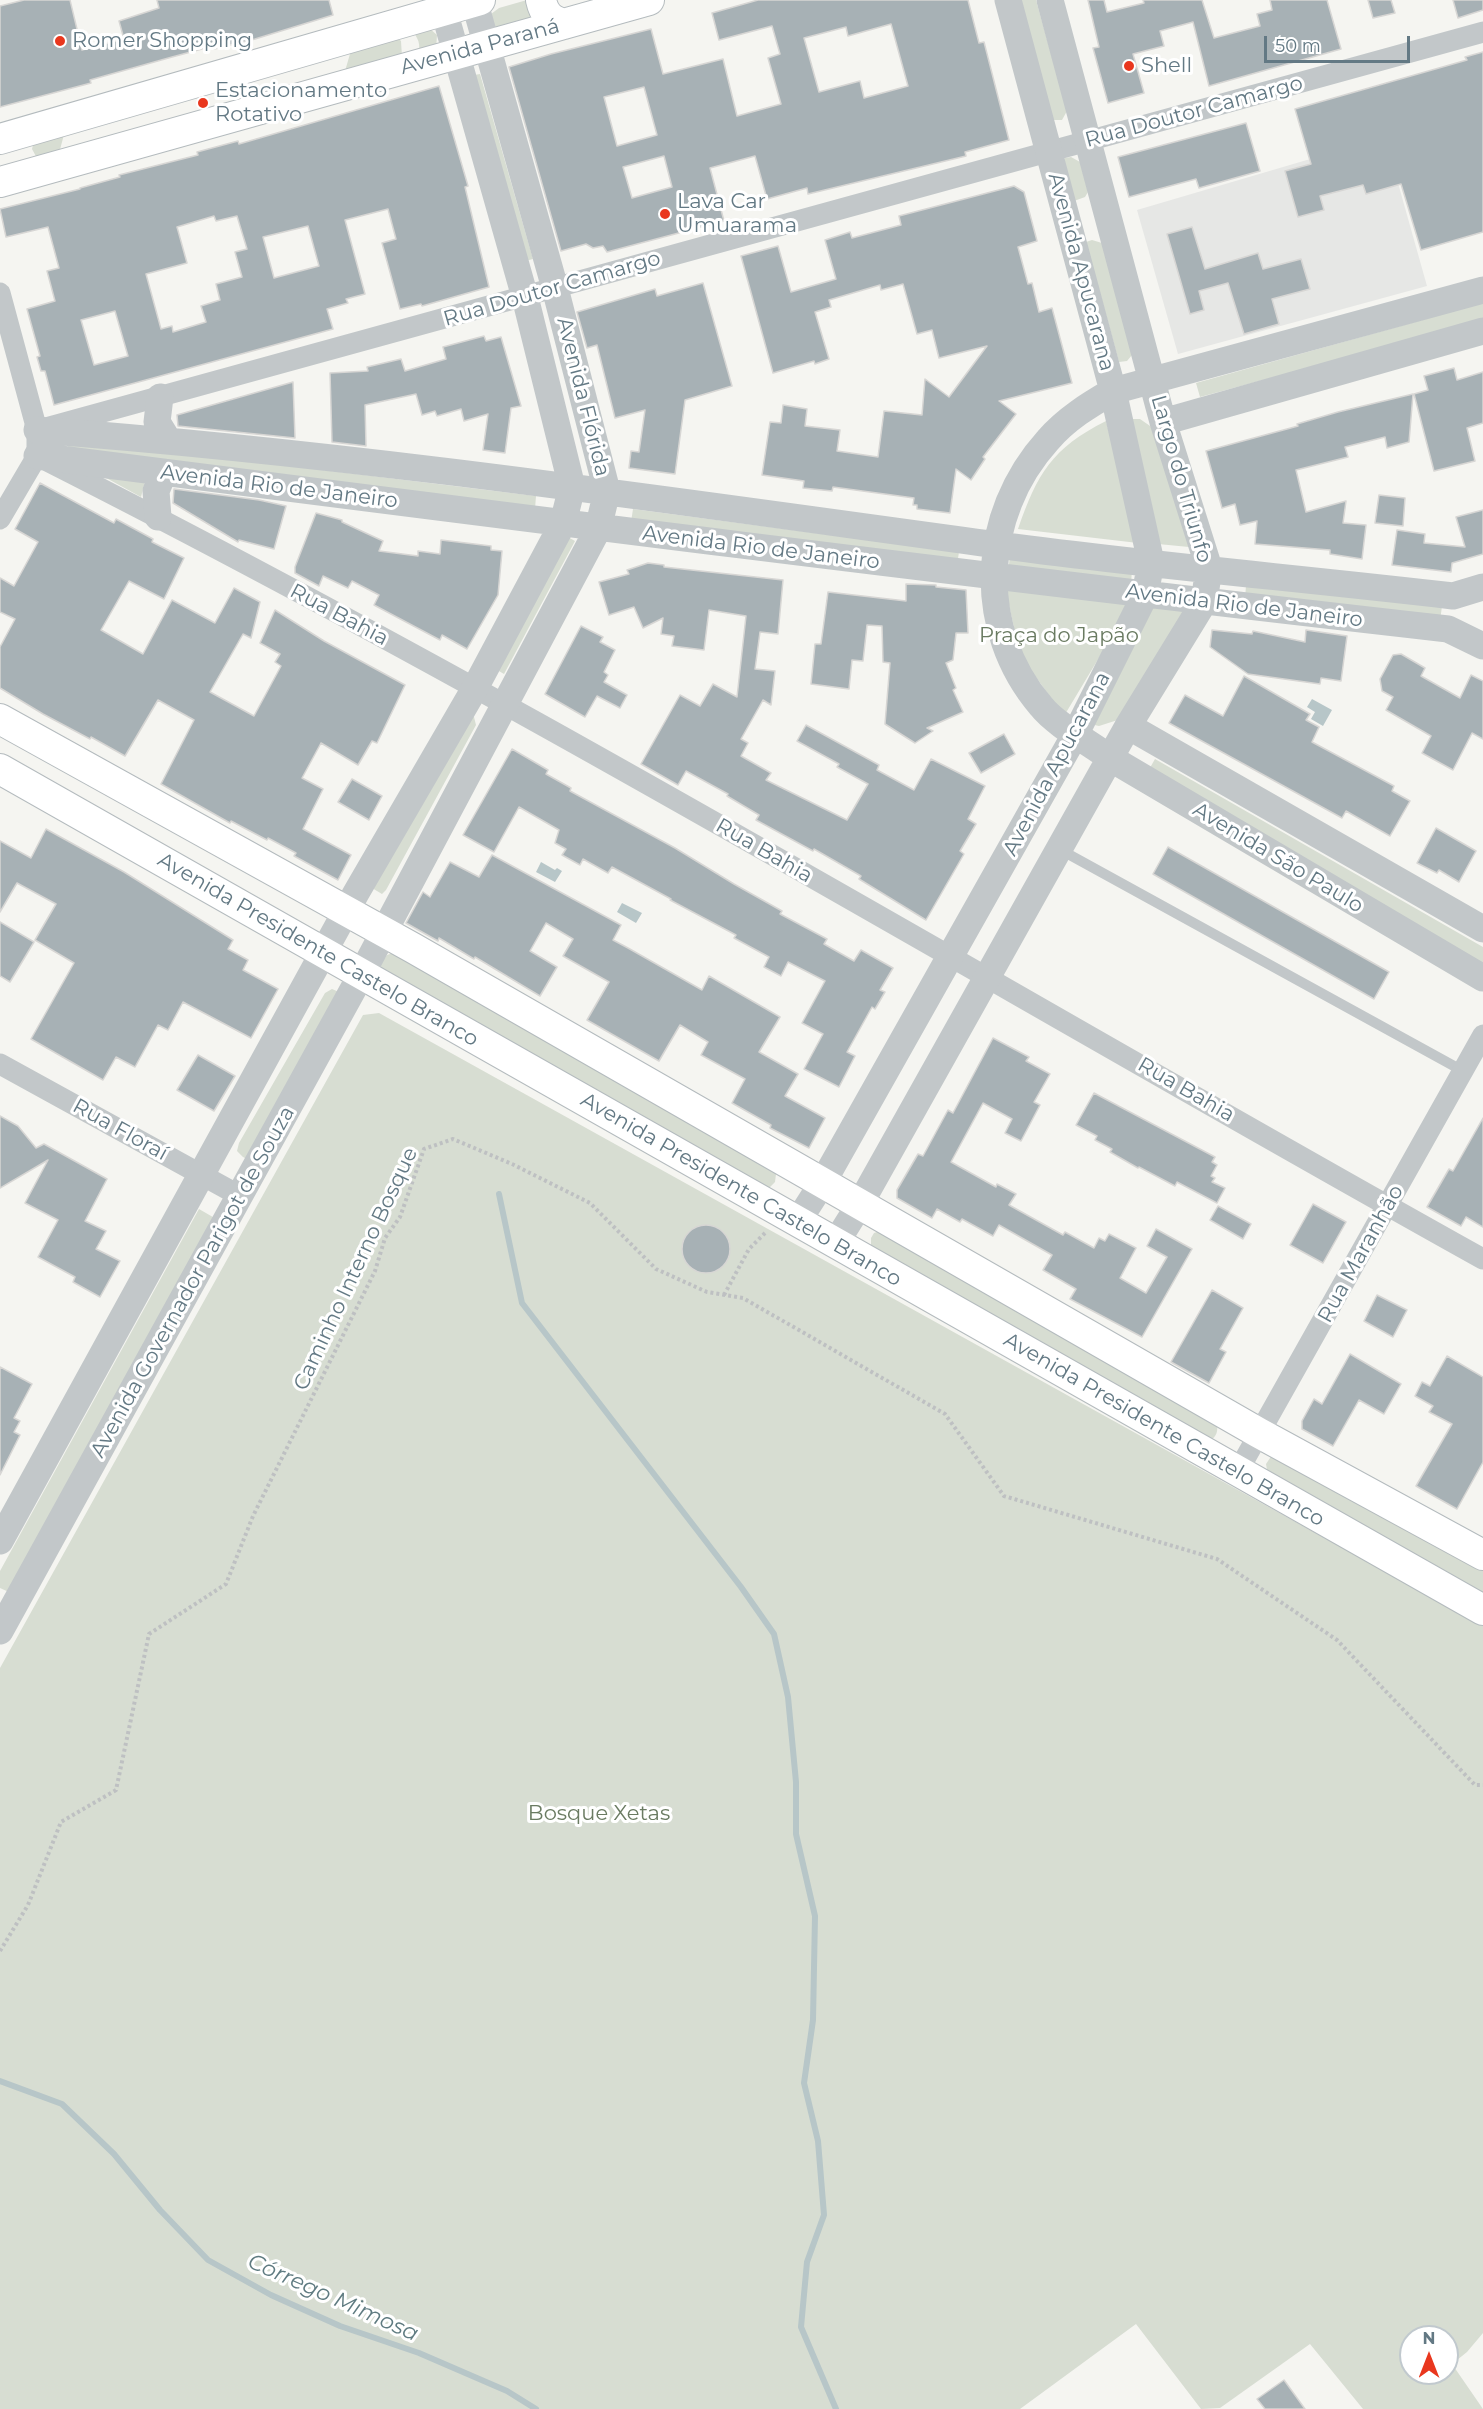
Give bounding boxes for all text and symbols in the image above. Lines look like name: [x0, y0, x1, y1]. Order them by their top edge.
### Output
street label: Avenida Paraná: [398, 14, 562, 80]
scale bar: [1267, 24, 1412, 62]
place label: Romer Shopping: [72, 28, 252, 54]
marker: Romer Shopping: [53, 34, 67, 48]
text: 50 m: [1275, 35, 1321, 57]
place label: Shell: [1141, 53, 1192, 79]
marker: Shell: [1122, 59, 1136, 73]
street label: Rua Doutor Camargo: [1082, 71, 1306, 153]
place label: Estacionamento Rotativo: [215, 78, 387, 128]
marker: Estacionamento Rotativo: [196, 96, 210, 110]
street label: Avenida Apucarana: [1042, 170, 1120, 374]
place label: Lava Car Umuarama: [677, 189, 797, 239]
marker: Lava Car Umuarama: [658, 207, 672, 221]
street label: Rua Doutor Camargo: [441, 246, 663, 332]
street label: Avenida Flórida: [551, 315, 615, 479]
street label: Largo do Triunfo: [1145, 392, 1217, 566]
street label: Avenida Rio de Janeiro: [159, 460, 399, 514]
street label: Avenida Rio de Janeiro: [641, 521, 881, 575]
street label: Rua Bahia: [286, 579, 392, 651]
street label: Avenida Rio de Janeiro: [1124, 579, 1364, 633]
park label: Praça do Japão: [979, 623, 1139, 649]
street label: Avenida Apucarana: [998, 668, 1116, 860]
street label: Avenida São Paulo: [1188, 797, 1368, 919]
street label: Rua Bahia: [711, 813, 817, 889]
street label: Avenida Presidente Castelo Branco: [153, 848, 483, 1052]
street label: Rua Bahia: [1133, 1052, 1239, 1128]
street label: Avenida Presidente Castelo Branco: [576, 1088, 906, 1292]
street label: Rua Floraí: [68, 1094, 172, 1166]
street label: Avenida Governador Parigot de Souza: [86, 1102, 300, 1462]
street label: Caminho Interno Bosque: [289, 1144, 423, 1394]
street label: Rua Maranhão: [1313, 1181, 1409, 1327]
street label: Avenida Presidente Castelo Branco: [999, 1328, 1329, 1532]
park label: Bosque Xetas: [528, 1801, 670, 1827]
water label: Córrego Mimosa: [244, 2249, 422, 2347]
north arrow: [1399, 2325, 1459, 2385]
text: N: [1423, 2329, 1435, 2348]

